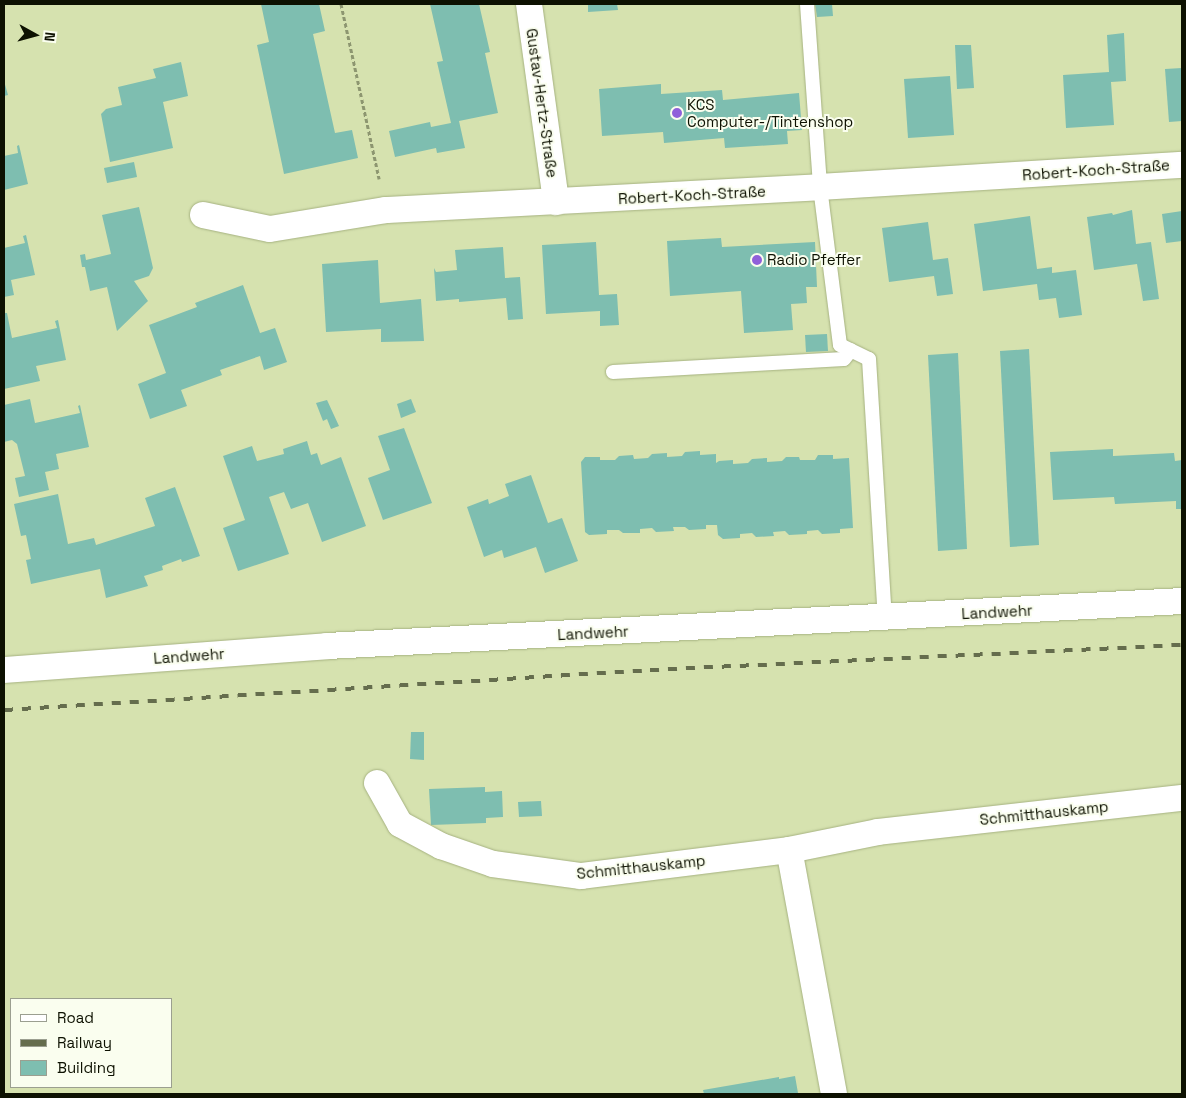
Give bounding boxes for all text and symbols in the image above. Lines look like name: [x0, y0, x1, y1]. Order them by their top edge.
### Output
north arrow: [10, 10, 60, 60]
street label: Gustav-Hertz-Straße: [523, 27, 561, 179]
text: N: [40, 31, 59, 43]
place label: KCS Computer-/Tintenshop: [687, 95, 853, 130]
marker: KCS Computer-/Tintenshop: [671, 107, 683, 119]
street label: Robert-Koch-Straße: [1022, 156, 1170, 184]
street label: Robert-Koch-Straße: [618, 182, 766, 208]
place label: Radio Pfeffer: [767, 251, 861, 269]
marker: Radio Pfeffer: [751, 254, 763, 266]
street label: Landwehr: [961, 601, 1033, 623]
street label: Landwehr: [557, 622, 629, 644]
street label: Landwehr: [153, 645, 225, 667]
street label: Schmitthauskamp: [979, 797, 1109, 829]
street label: Schmitthauskamp: [576, 851, 706, 883]
legend: [10, 998, 172, 1088]
text: Road: [57, 1008, 94, 1027]
text: Railway: [57, 1033, 112, 1052]
text: Building: [57, 1058, 116, 1077]

